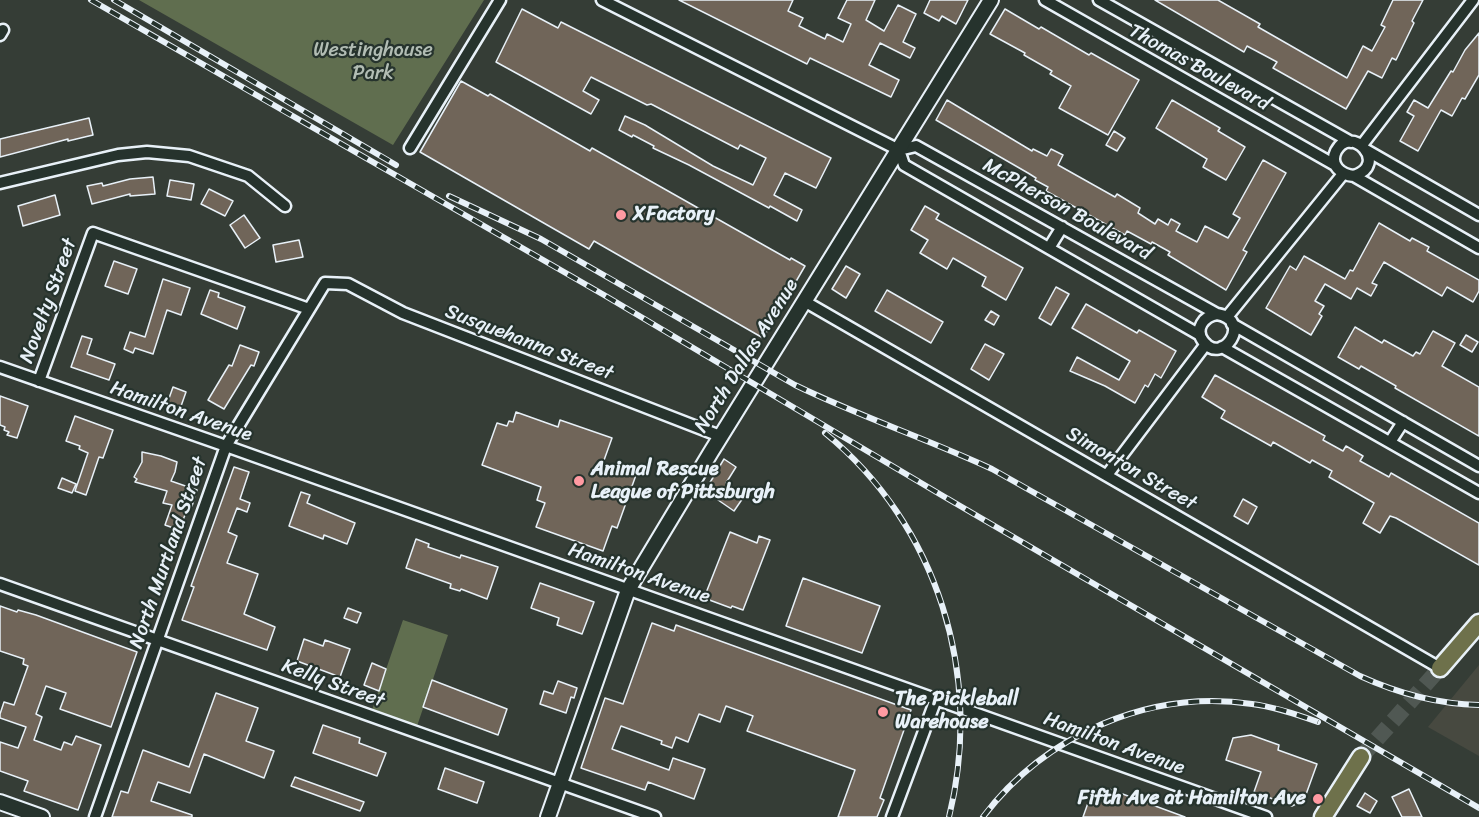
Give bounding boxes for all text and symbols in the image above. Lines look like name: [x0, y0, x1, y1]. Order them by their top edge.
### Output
street label: Thomas Boulevard: [1124, 19, 1274, 117]
park label: Westinghouse Park: [313, 39, 433, 86]
street label: McPherson Boulevard: [978, 154, 1156, 266]
place label: XFactory: [633, 203, 715, 227]
marker: XFactory: [614, 208, 628, 222]
street label: Novelty Street: [15, 235, 83, 367]
street label: North Dallas Avenue: [690, 274, 804, 438]
street label: Susquehanna Street: [442, 300, 616, 386]
street label: Hamilton Avenue: [107, 376, 255, 448]
street label: Simonton Street: [1062, 422, 1200, 516]
street label: North Murtland Street: [125, 454, 213, 652]
place label: Animal Rescue League of Pittsburgh: [591, 458, 775, 505]
marker: Animal Rescue League of Pittsburgh: [572, 474, 586, 488]
street label: Hamilton Avenue: [565, 538, 713, 610]
street label: Kelly Street: [278, 654, 388, 714]
place label: The Pickleball Warehouse: [895, 688, 1019, 735]
marker: The Pickleball Warehouse: [876, 705, 890, 719]
street label: Hamilton Avenue: [1040, 707, 1188, 781]
place label: Fifth Ave at Hamilton Ave: [1078, 787, 1306, 811]
marker: Fifth Ave at Hamilton Ave: [1311, 792, 1325, 806]

